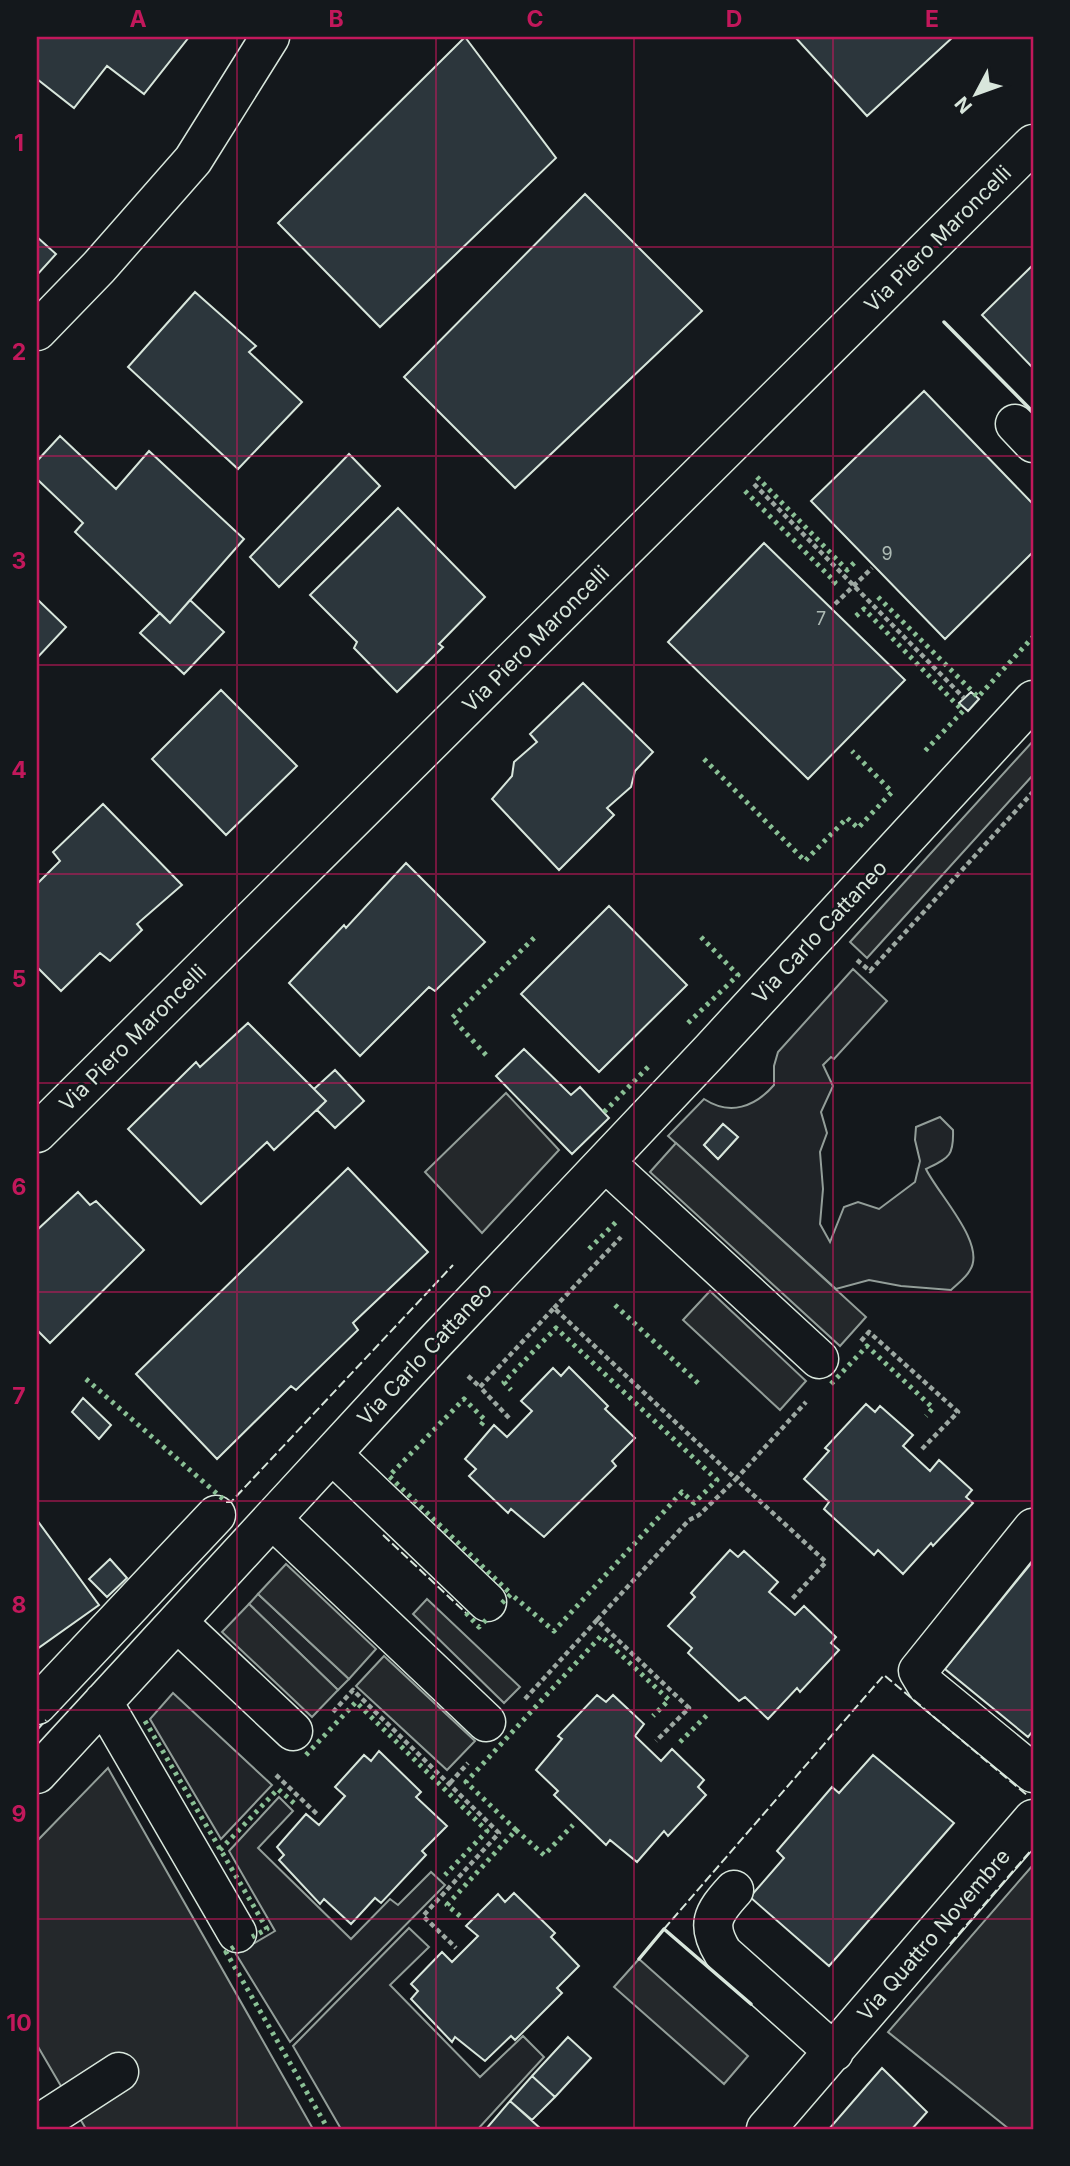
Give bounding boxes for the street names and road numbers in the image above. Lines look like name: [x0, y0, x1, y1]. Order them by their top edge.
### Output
street label: Via Piero Maroncelli: [859, 160, 1016, 317]
street label: Via Piero Maroncelli: [457, 560, 614, 717]
street label: Via Carlo Cattaneo: [747, 855, 892, 1008]
street label: Via Piero Maroncelli: [54, 959, 211, 1116]
street label: Via Carlo Cattaneo: [352, 1277, 497, 1430]
street label: Via Quattro Novembre: [852, 1844, 1015, 2026]

